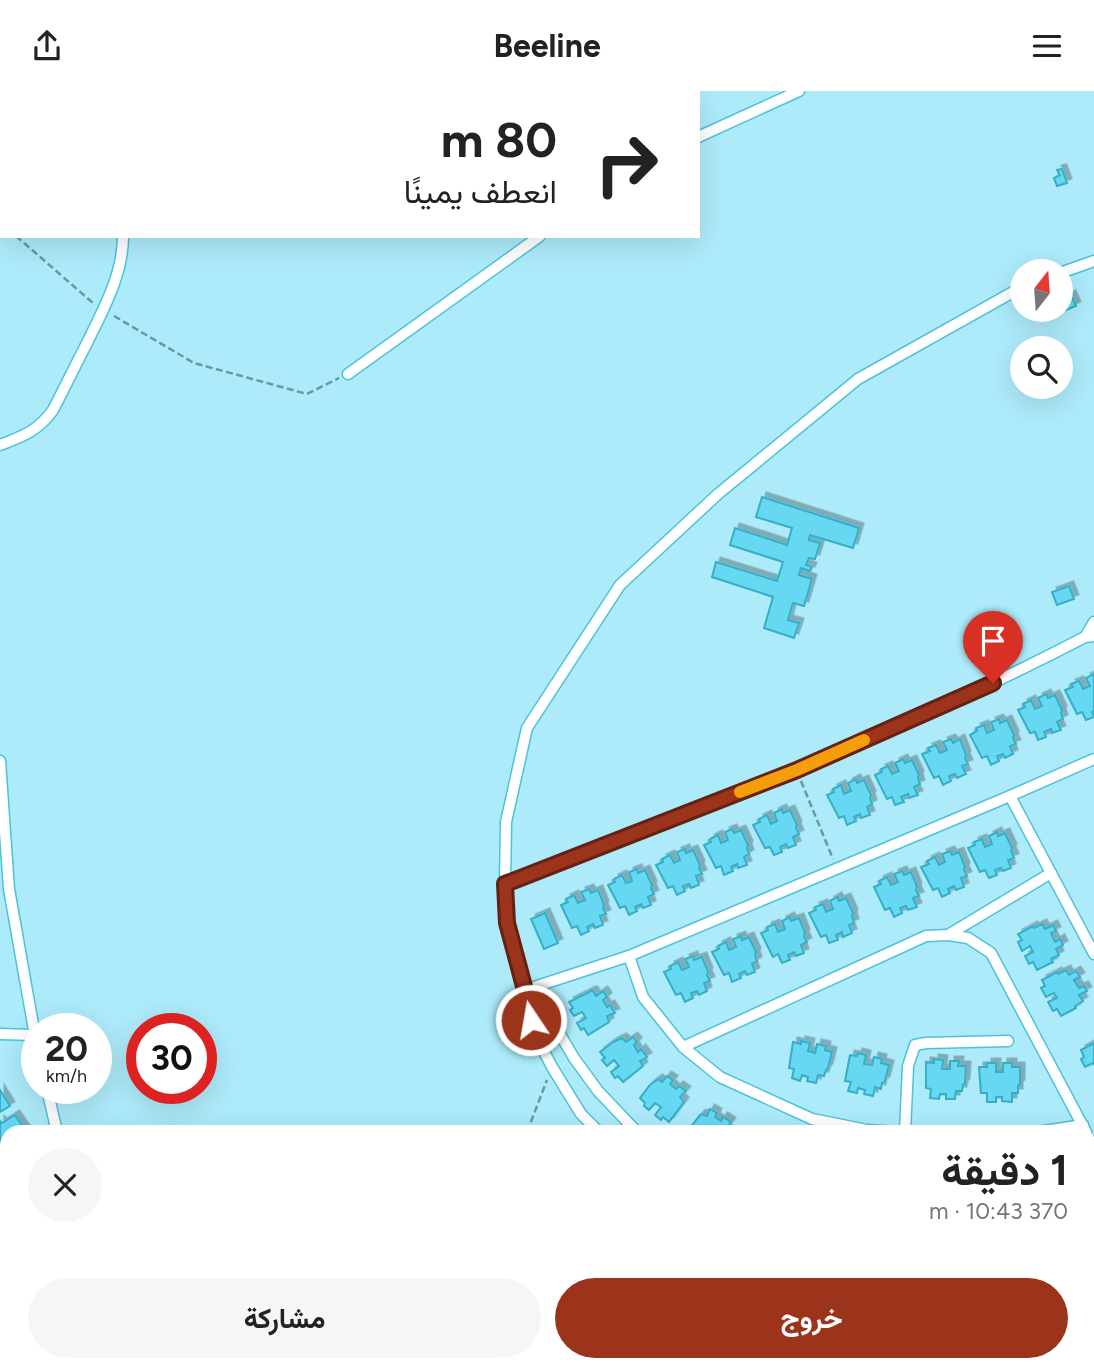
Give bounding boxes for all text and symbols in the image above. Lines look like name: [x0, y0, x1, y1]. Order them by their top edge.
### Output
icon: share: [28, 27, 66, 65]
text: Beeline: [493, 27, 601, 65]
icon: menu: [1028, 27, 1066, 65]
text: 80 m: [441, 110, 557, 169]
icon: right: [581, 119, 672, 210]
text: انعطف يمينًا: [404, 173, 557, 211]
north arrow: [1010, 259, 1073, 322]
map controls: [1010, 259, 1073, 399]
button: search: [1010, 336, 1073, 399]
pin: [963, 611, 1023, 683]
icon: arrive: [974, 622, 1012, 660]
position arrow: [494, 983, 568, 1057]
speed limit sign: 30: [126, 1013, 217, 1104]
text: 20: [45, 1028, 88, 1070]
text: km/h: [46, 1065, 87, 1087]
text: 1 دقيقة: [941, 1145, 1068, 1196]
button: close: [28, 1148, 102, 1222]
text: 370 m · 10:43: [929, 1197, 1068, 1225]
button: مشاركة: [28, 1278, 541, 1358]
button: خروج: [555, 1278, 1068, 1358]

